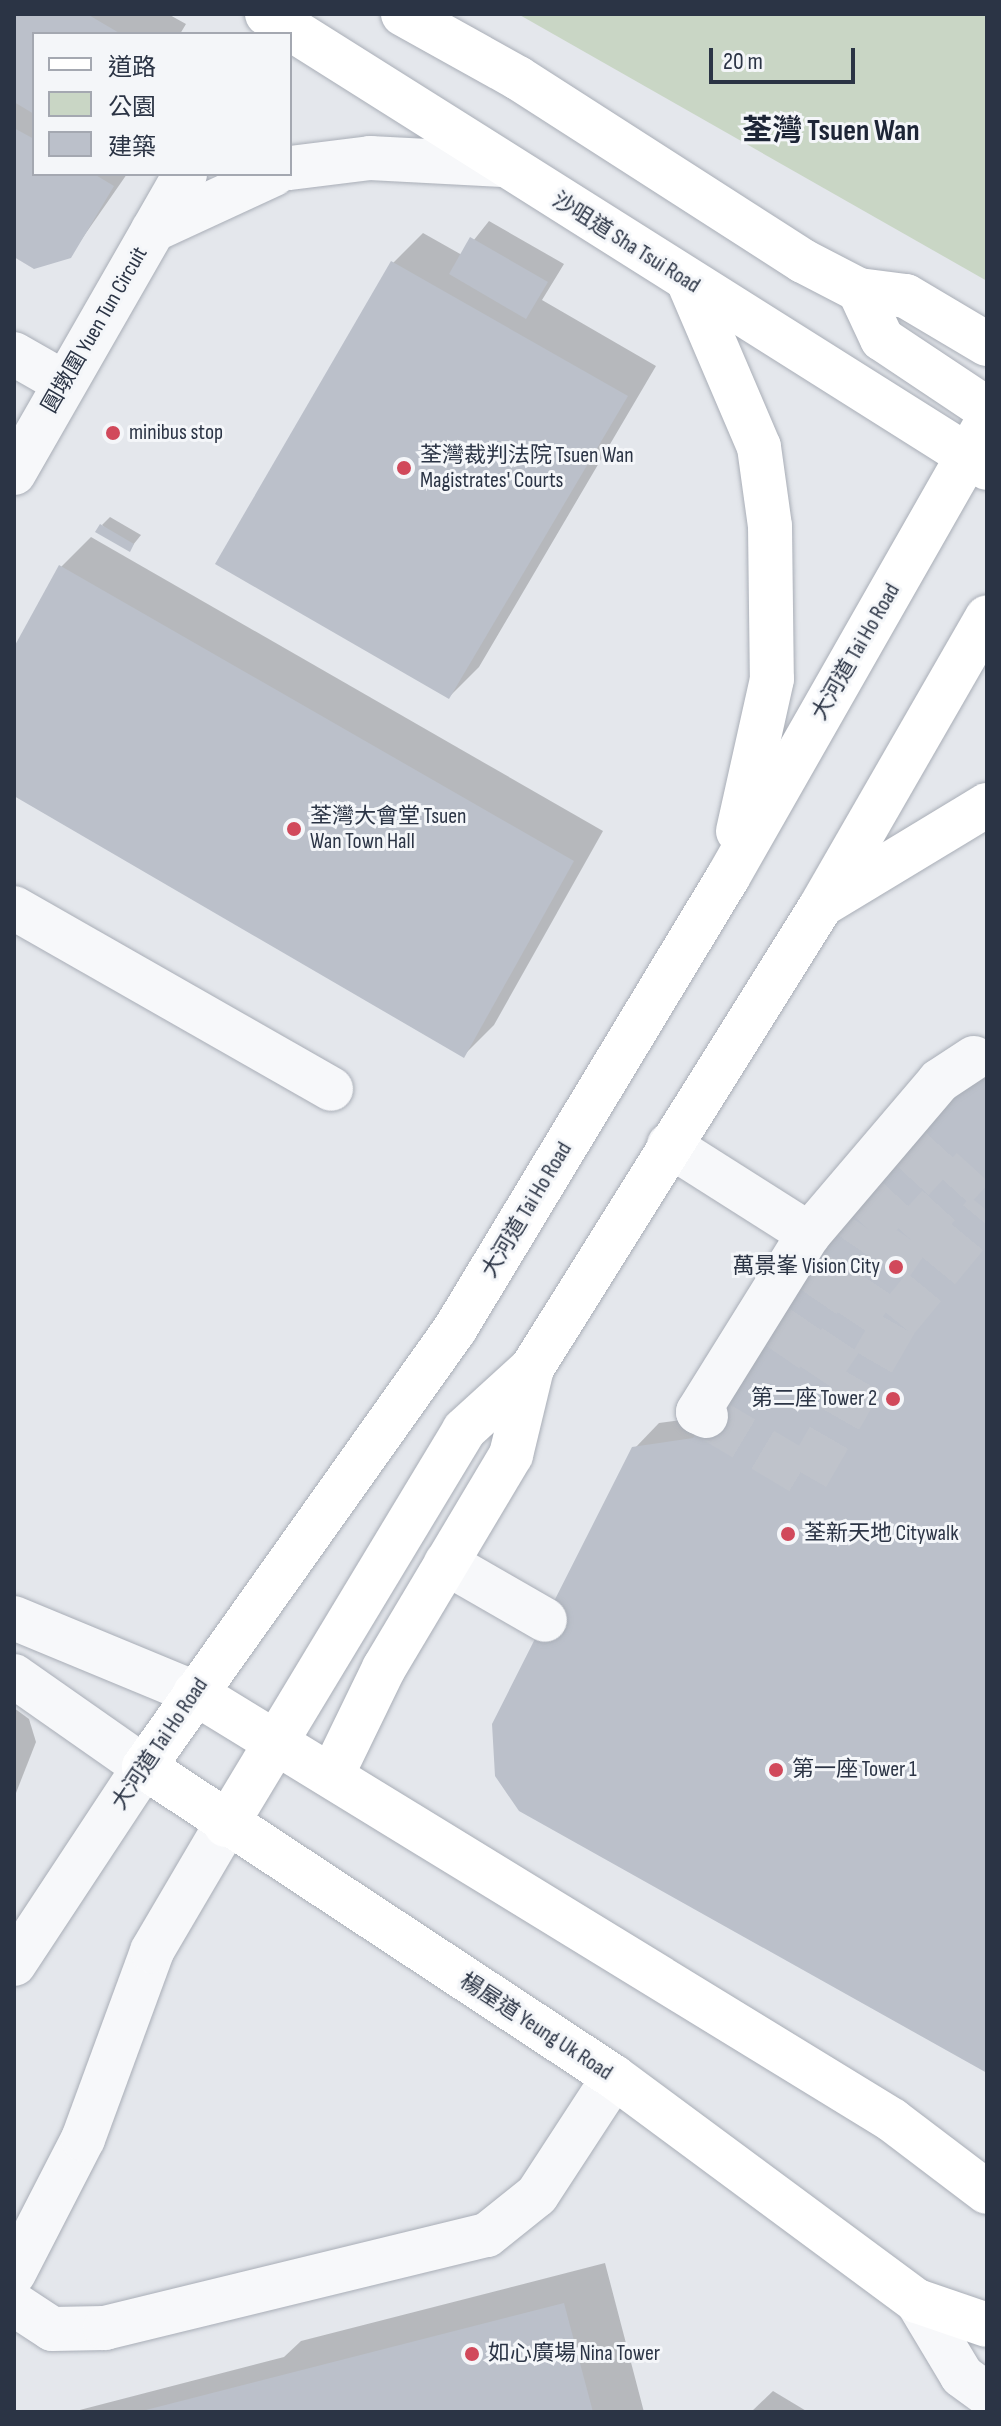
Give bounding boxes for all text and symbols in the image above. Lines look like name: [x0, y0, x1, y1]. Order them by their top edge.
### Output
legend: [32, 32, 292, 176]
scale bar: [713, 32, 859, 82]
text: 20 m: [723, 47, 763, 76]
text: 道路: [108, 53, 156, 82]
text: 公園: [108, 93, 156, 122]
district label: 荃灣 Tsuen Wan: [742, 113, 920, 149]
text: 建築: [108, 133, 156, 162]
street label: 沙咀道 Sha Tsui Road: [547, 187, 705, 299]
street label: 圓墩圍 Yuen Tun Circuit: [37, 242, 153, 418]
place label: minibus stop: [129, 420, 223, 446]
marker: minibus stop: [104, 424, 122, 442]
place label: 荃灣裁判法院 Tsuen Wan Magistrates' Courts: [420, 442, 634, 494]
marker: 荃灣裁判法院 Tsuen Wan Magistrates' Courts: [395, 459, 413, 477]
street label: 大河道 Tai Ho Road: [806, 579, 906, 725]
place label: 荃灣大會堂 Tsuen Wan Town Hall: [310, 803, 466, 854]
marker: 荃灣大會堂 Tsuen Wan Town Hall: [285, 820, 303, 838]
street label: 大河道 Tai Ho Road: [476, 1137, 578, 1283]
place label: 萬景峯 Vision City: [732, 1254, 880, 1280]
marker: 萬景峯 Vision City: [887, 1258, 905, 1276]
place label: 第二座 Tower 2: [751, 1386, 877, 1412]
marker: 第二座 Tower 2: [884, 1390, 902, 1408]
place label: 荃新天地 Citywalk: [804, 1521, 959, 1547]
marker: 荃新天地 Citywalk: [779, 1525, 797, 1543]
street label: 大河道 Tai Ho Road: [106, 1673, 214, 1815]
place label: 第一座 Tower 1: [792, 1757, 917, 1783]
marker: 第一座 Tower 1: [767, 1761, 785, 1779]
street label: 楊屋道 Yeung Uk Road: [455, 1968, 617, 2086]
place label: 如心廣場 Nina Tower: [488, 2341, 660, 2367]
marker: 如心廣場 Nina Tower: [463, 2345, 481, 2363]

